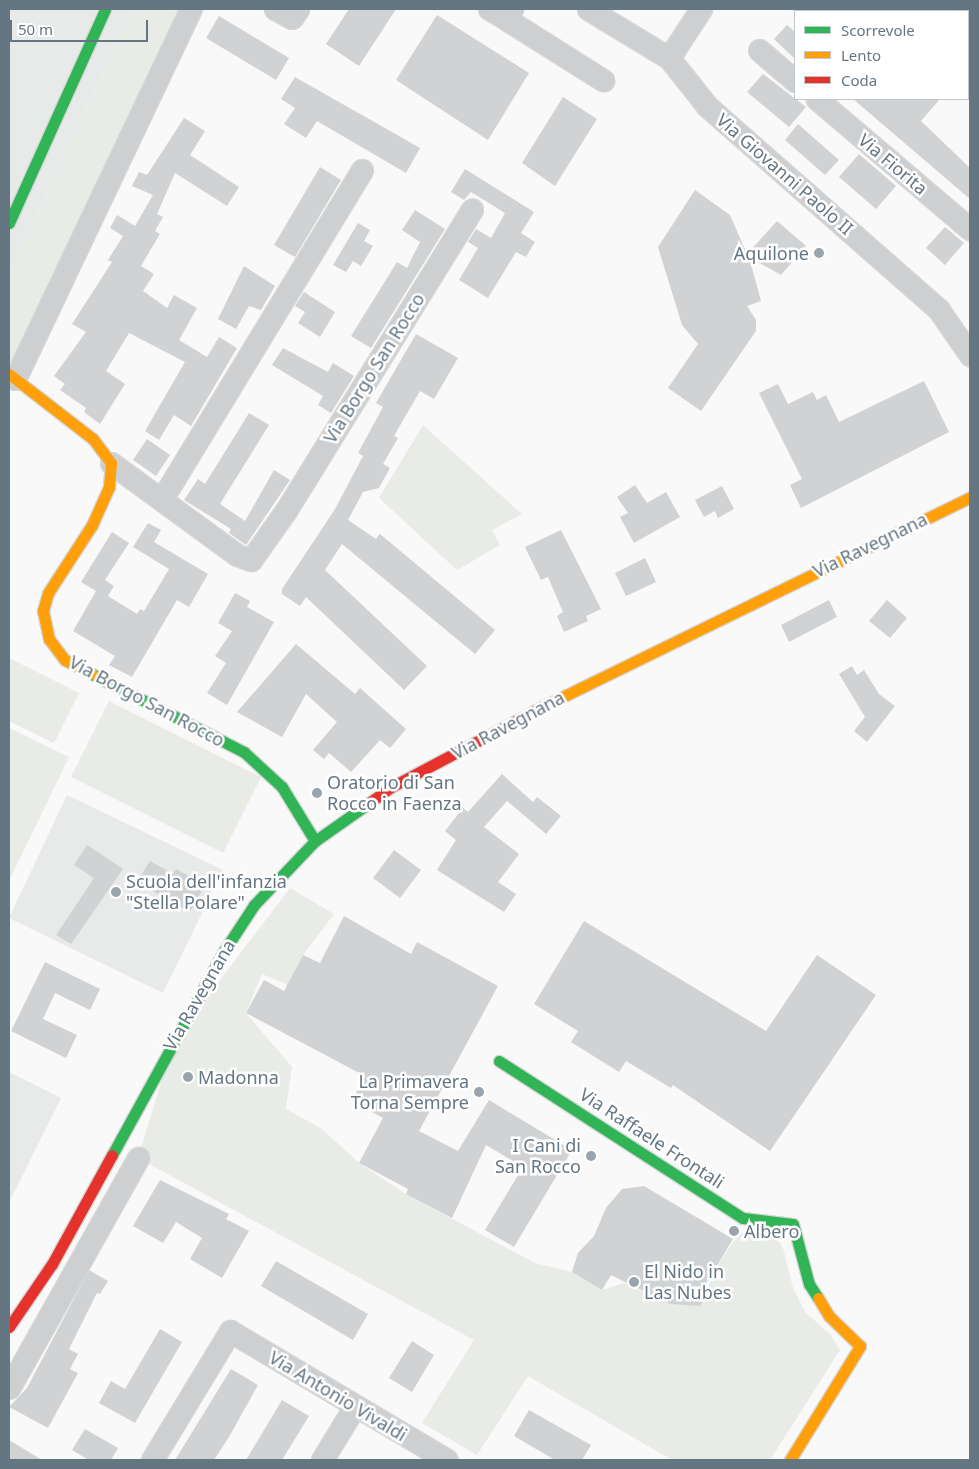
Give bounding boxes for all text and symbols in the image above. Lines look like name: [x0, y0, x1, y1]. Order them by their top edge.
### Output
scale bar: [12, 10, 150, 42]
legend: [794, 10, 969, 100]
text: 50 m: [18, 19, 53, 39]
text: Scorrevole: [841, 20, 915, 40]
text: Lento: [841, 45, 881, 65]
text: Coda: [841, 70, 877, 90]
street label: Via Giovanni Paolo II: [712, 109, 858, 239]
street label: Via Fiorita: [854, 129, 932, 199]
place label: Aquilone: [734, 242, 809, 264]
marker: Aquilone: [813, 247, 825, 259]
street label: Via Borgo San Rocco: [319, 289, 429, 447]
street label: Via Ravegnana: [809, 508, 931, 582]
street label: Via Borgo San Rocco: [66, 651, 228, 751]
street label: Via Ravegnana: [448, 686, 568, 764]
place label: Oratorio di San Rocco in Faenza: [327, 772, 462, 814]
marker: Oratorio di San Rocco in Faenza: [311, 787, 323, 799]
place label: Scuola dell'infanzia "Stella Polare": [126, 871, 287, 914]
marker: Scuola dell'infanzia "Stella Polare": [110, 886, 122, 898]
street label: Via Ravegnana: [159, 936, 239, 1054]
place label: Madonna: [198, 1066, 279, 1088]
marker: Madonna: [182, 1071, 194, 1083]
place label: La Primavera Torna Sempre: [351, 1071, 469, 1114]
street label: Via Raffaele Frontali: [576, 1083, 728, 1193]
marker: La Primavera Torna Sempre: [473, 1086, 485, 1098]
place label: I Cani di San Rocco: [495, 1135, 581, 1178]
marker: I Cani di San Rocco: [585, 1150, 597, 1162]
place label: Albero: [744, 1220, 799, 1242]
marker: Albero: [728, 1225, 740, 1237]
place label: El Nido in Las Nubes: [644, 1261, 731, 1304]
marker: El Nido in Las Nubes: [628, 1276, 640, 1288]
street label: Via Antonio Vivaldi: [265, 1346, 411, 1446]

